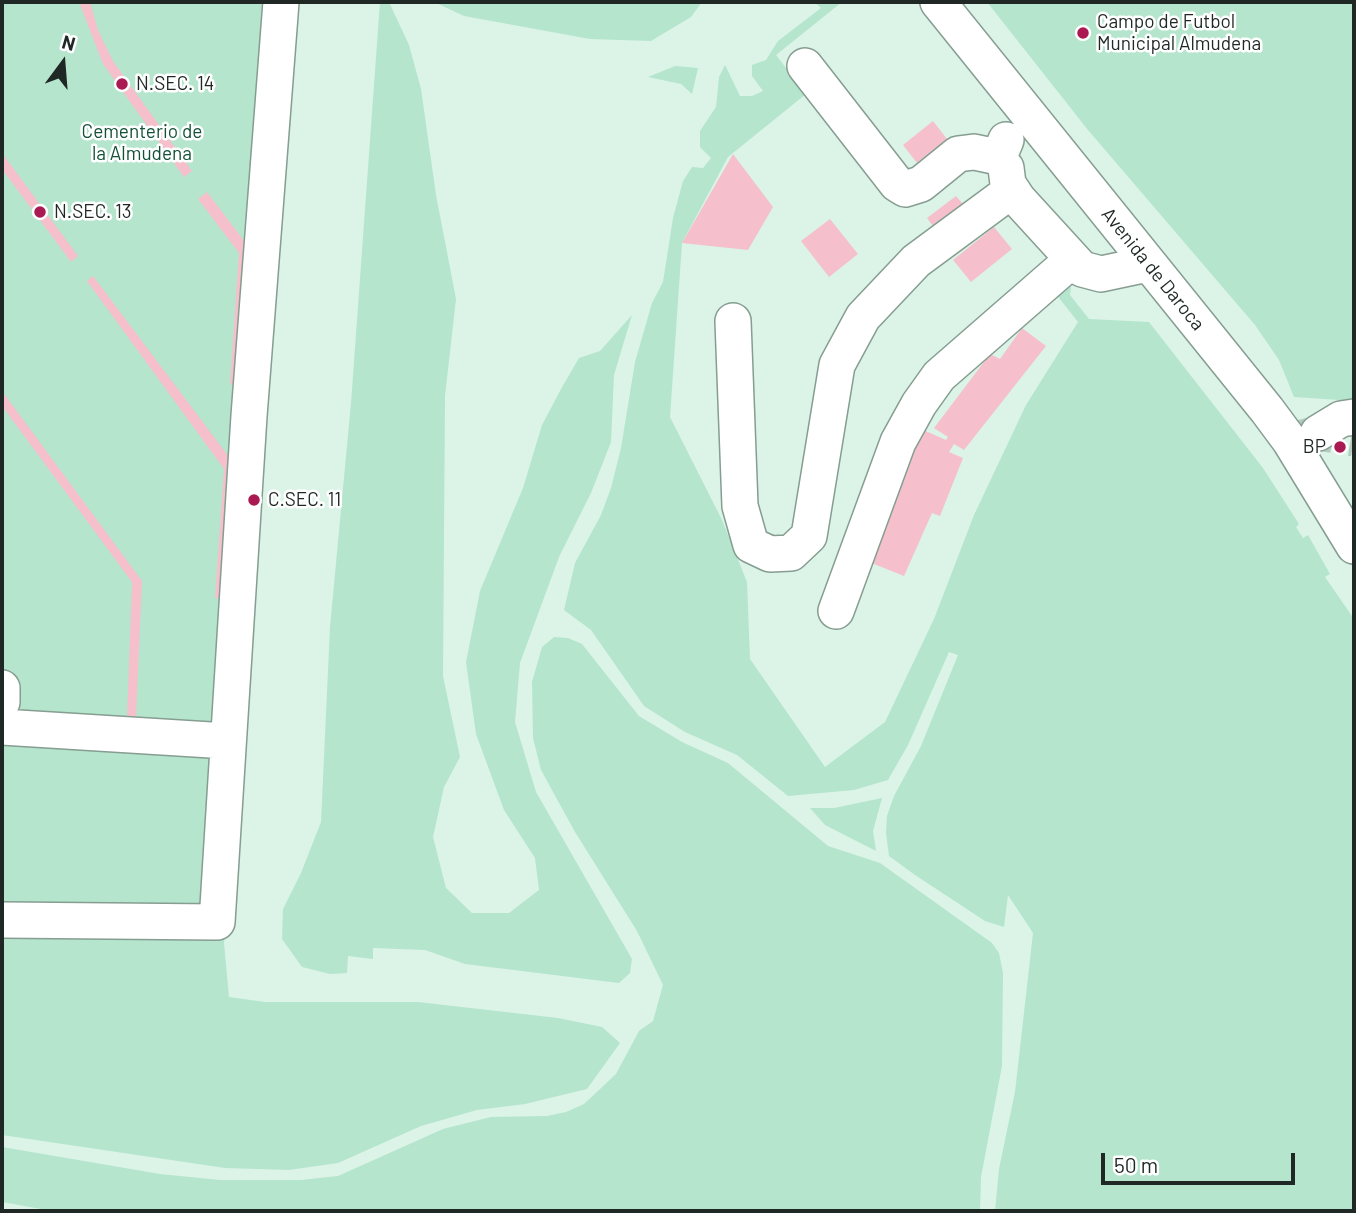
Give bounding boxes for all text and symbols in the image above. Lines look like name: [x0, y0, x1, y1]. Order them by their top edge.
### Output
place label: Campo de Futbol Municipal Almudena: [1097, 11, 1261, 55]
marker: Campo de Futbol Municipal Almudena: [1075, 25, 1091, 41]
north arrow: [28, 28, 98, 98]
text: N: [60, 30, 78, 55]
place label: N.SEC. 14: [136, 73, 214, 95]
marker: N.SEC. 14: [114, 76, 130, 92]
park label: Cementerio de la Almudena: [82, 121, 202, 165]
place label: N.SEC. 13: [54, 201, 132, 223]
street label: Avenida de Daroca: [1097, 203, 1209, 335]
marker: N.SEC. 13: [32, 204, 48, 220]
place label: BP: [1303, 436, 1326, 458]
marker: BP: [1332, 439, 1348, 455]
place label: C.SEC. 11: [268, 489, 341, 511]
marker: C.SEC. 11: [246, 492, 262, 508]
scale bar: [1104, 1140, 1298, 1184]
text: 50 m: [1114, 1152, 1158, 1177]

